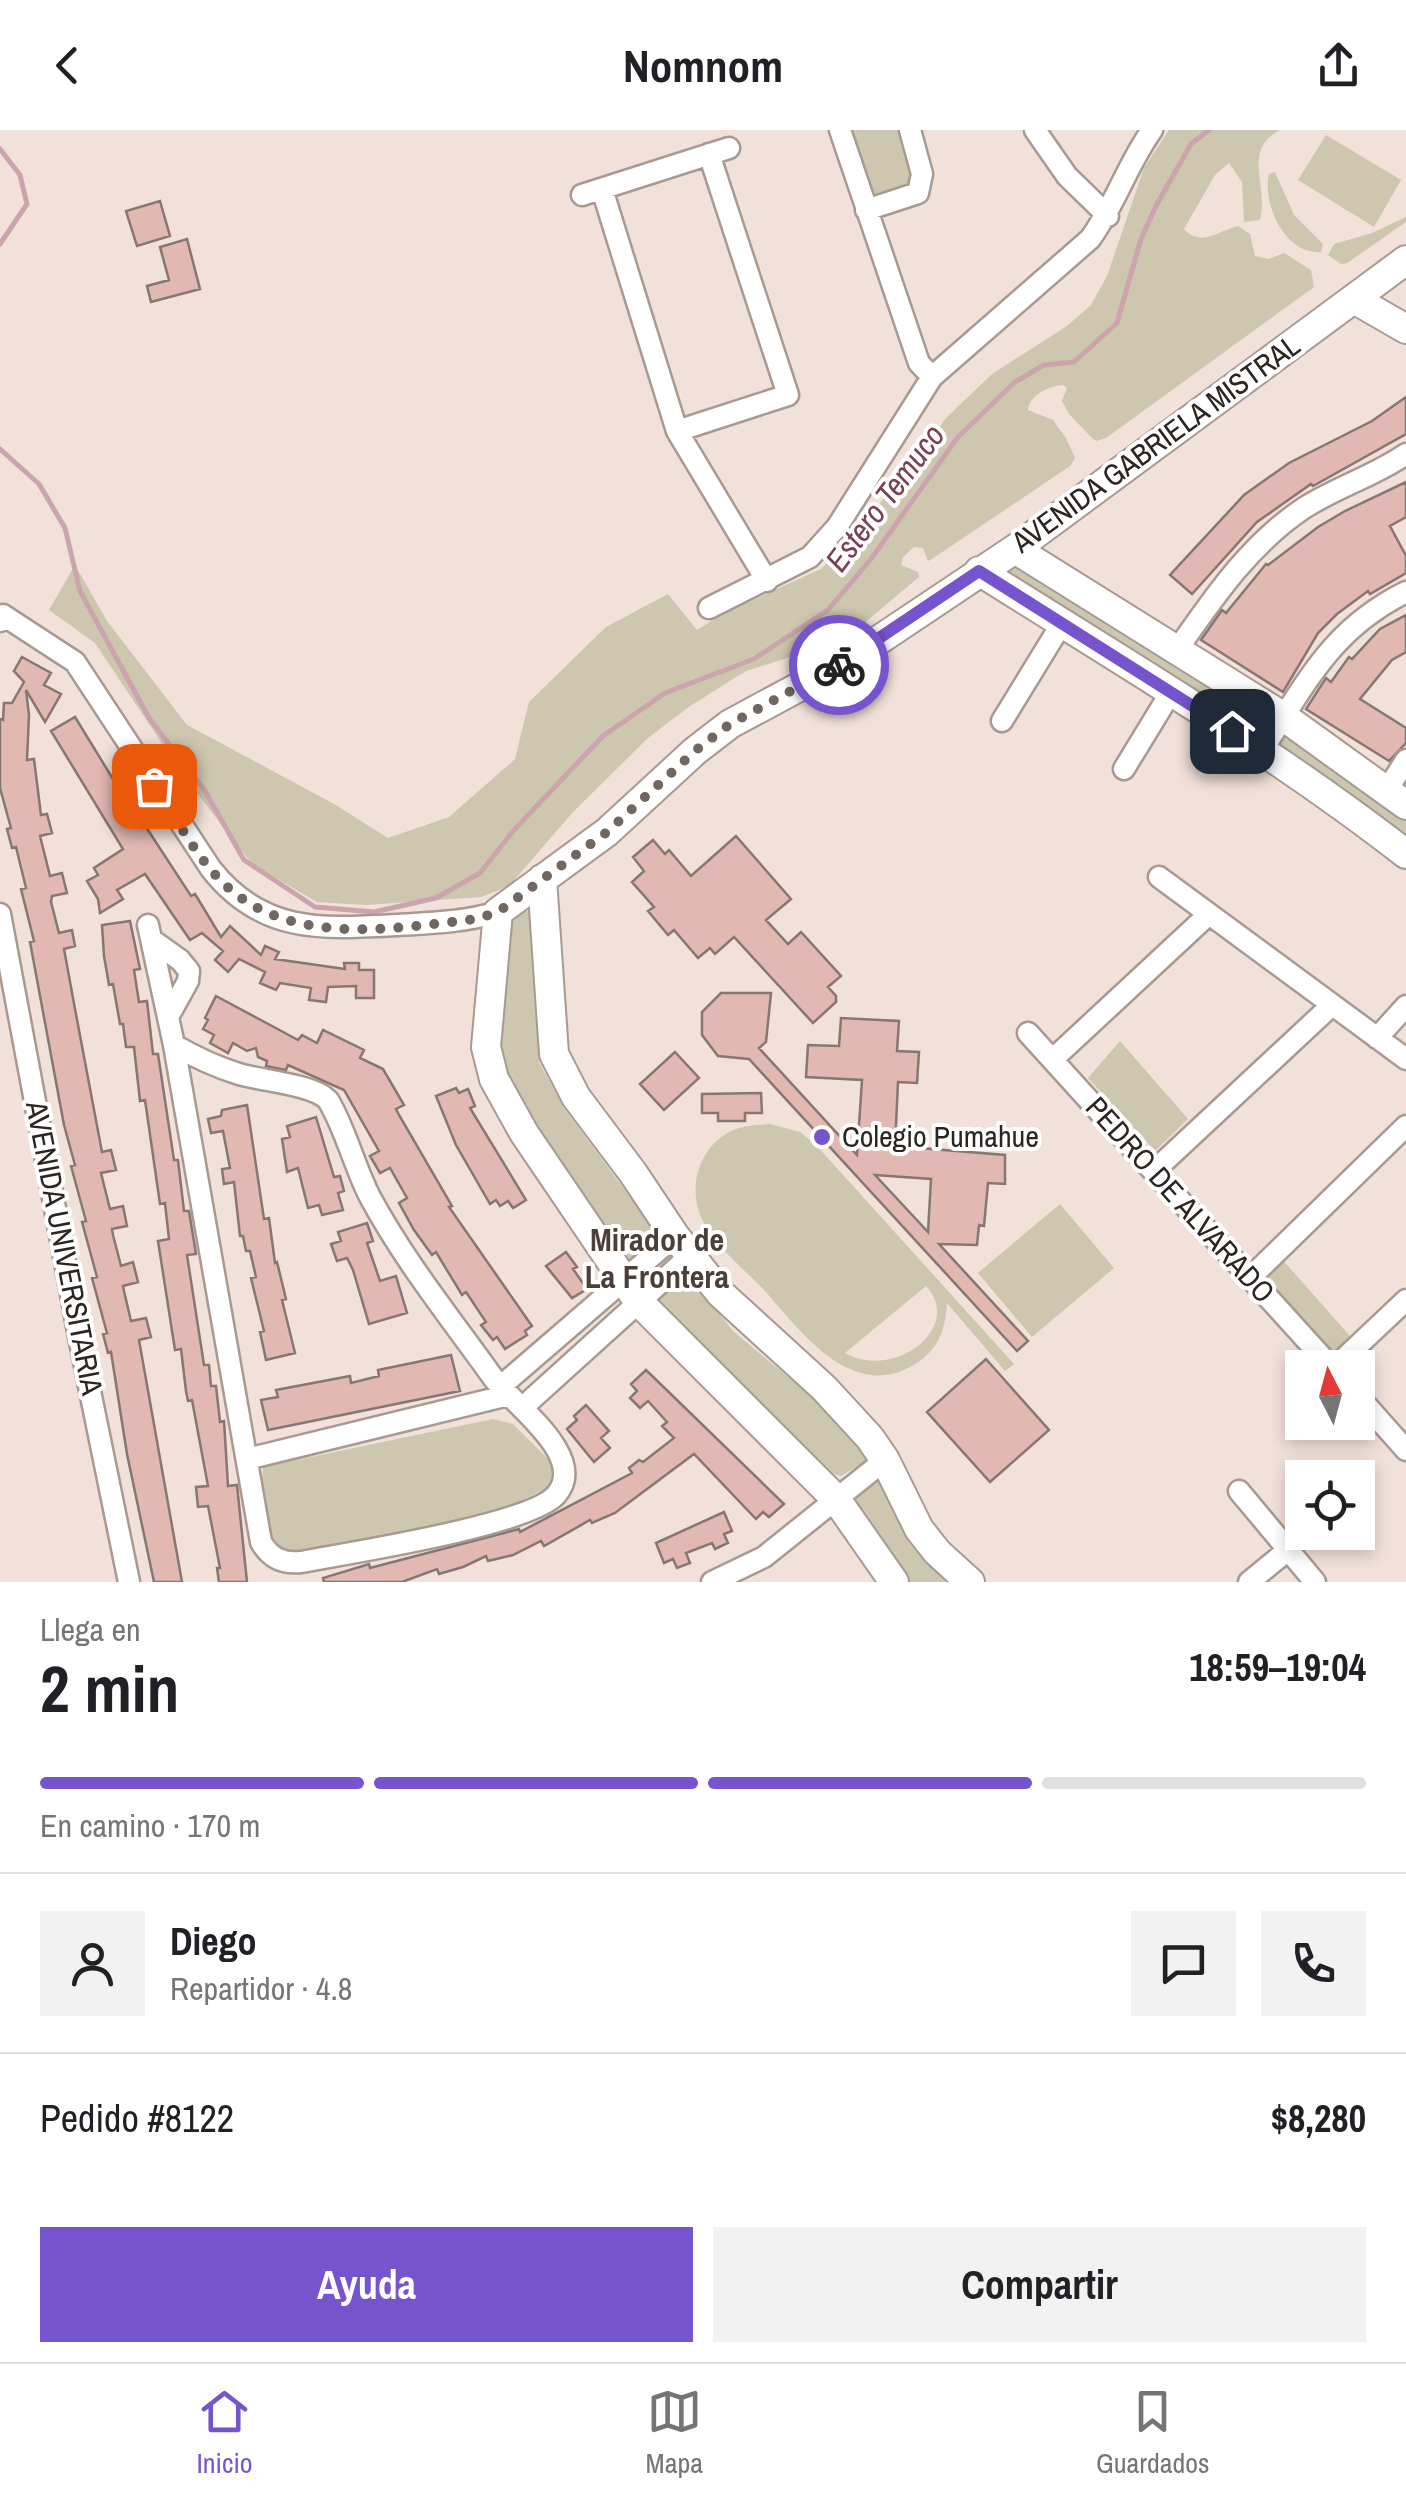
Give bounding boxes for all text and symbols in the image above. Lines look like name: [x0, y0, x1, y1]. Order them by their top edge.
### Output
text: Nomnom: [623, 35, 783, 96]
icon: back: [40, 38, 95, 93]
icon: share: [1311, 38, 1366, 93]
street label: AVENIDA GABRIELA MISTRAL: [1003, 325, 1308, 562]
water label: Estero Temuco: [815, 415, 954, 580]
courier: [789, 615, 889, 715]
icon: bike: [812, 638, 867, 693]
pin: [1190, 689, 1275, 774]
icon: home: [1205, 704, 1260, 759]
pin: [112, 744, 197, 829]
icon: bag: [127, 759, 182, 814]
street label: PEDRO DE ALVARADO: [1077, 1088, 1284, 1311]
street label: AVENIDA UNIVERSITARIA: [17, 1096, 113, 1399]
place label: Colegio Pumahue: [842, 1116, 1039, 1156]
marker: Colegio Pumahue: [811, 1126, 833, 1148]
district label: Mirador de La Frontera: [585, 1218, 730, 1298]
north arrow: [1285, 1350, 1375, 1440]
map controls: [1285, 1350, 1375, 1550]
button: locate: [1285, 1460, 1375, 1550]
text: Llega en: [40, 1608, 141, 1651]
text: 18:59–19:04: [1189, 1642, 1366, 1693]
text: 2 min: [40, 1645, 179, 1732]
text: En camino · 170 m: [40, 1804, 260, 1847]
button: person: [40, 1911, 145, 2016]
button: chat: [1131, 1911, 1236, 2016]
button: phone: [1261, 1911, 1366, 2016]
text: Diego: [170, 1916, 257, 1967]
text: Repartidor · 4.8: [170, 1967, 352, 2010]
text: Pedido #8122: [40, 2093, 234, 2144]
text: $8,280: [1271, 2093, 1366, 2144]
button: Ayuda: [40, 2227, 693, 2342]
button: Compartir: [713, 2227, 1366, 2342]
tab: Inicio: [196, 2384, 253, 2482]
tab: Mapa: [646, 2384, 703, 2482]
tab: Guardados: [1096, 2384, 1210, 2482]

